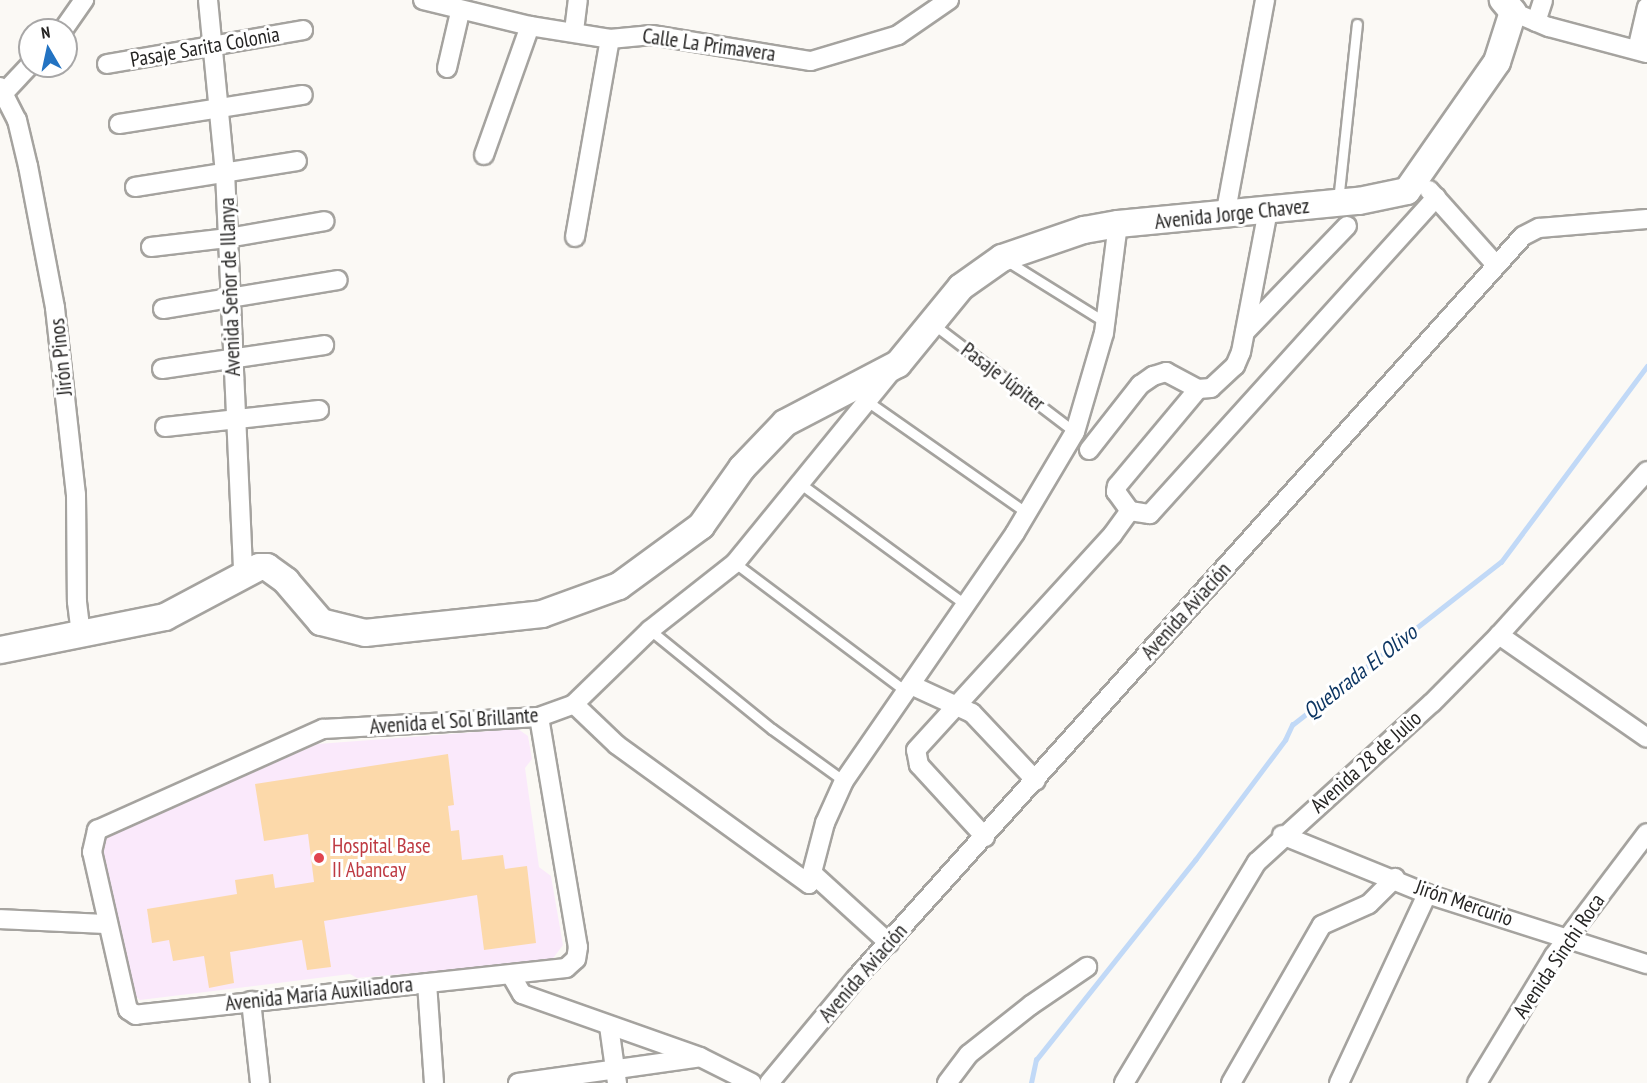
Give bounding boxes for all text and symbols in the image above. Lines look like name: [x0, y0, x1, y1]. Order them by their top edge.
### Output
north arrow: [18, 18, 78, 78]
street label: Pasaje Sarita Colonia: [128, 21, 282, 73]
text: N: [40, 22, 51, 43]
street label: Calle La Primavera: [641, 23, 777, 67]
street label: Avenida Jorge Chavez: [1153, 193, 1311, 235]
street label: Avenida Señor de Illanya: [214, 197, 246, 377]
street label: Jirón Pinos: [44, 317, 78, 397]
street label: Pasaje Júpiter: [956, 337, 1050, 417]
street label: Avenida Aviación: [1136, 557, 1236, 665]
water label: Quebrada El Olivo: [1298, 619, 1422, 725]
street label: Avenida el Sol Brillante: [369, 703, 539, 739]
street label: Avenida 28 de Julio: [1306, 706, 1426, 818]
place label: Hospital Base II Abancay: [332, 833, 431, 883]
marker: Hospital Base II Abancay: [310, 849, 328, 867]
street label: Jirón Mercurio: [1412, 875, 1516, 931]
street label: Avenida Sinchi Roca: [1508, 889, 1610, 1023]
street label: Avenida Aviación: [813, 918, 913, 1028]
street label: Avenida María Auxiliadora: [224, 972, 414, 1016]

